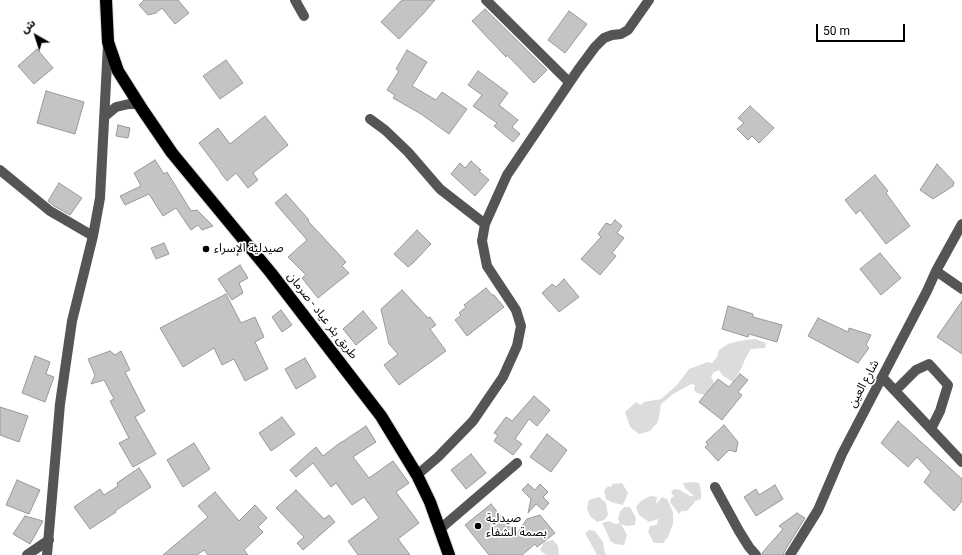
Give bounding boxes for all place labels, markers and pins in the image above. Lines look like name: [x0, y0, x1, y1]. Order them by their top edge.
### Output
place label: صيدلية الإسراء: [214, 242, 284, 256]
marker: صيدلية الإسراء: [201, 244, 211, 254]
place label: صيدلية بصمة الشفاء: [486, 512, 547, 540]
marker: صيدلية بصمة الشفاء: [473, 521, 483, 531]

